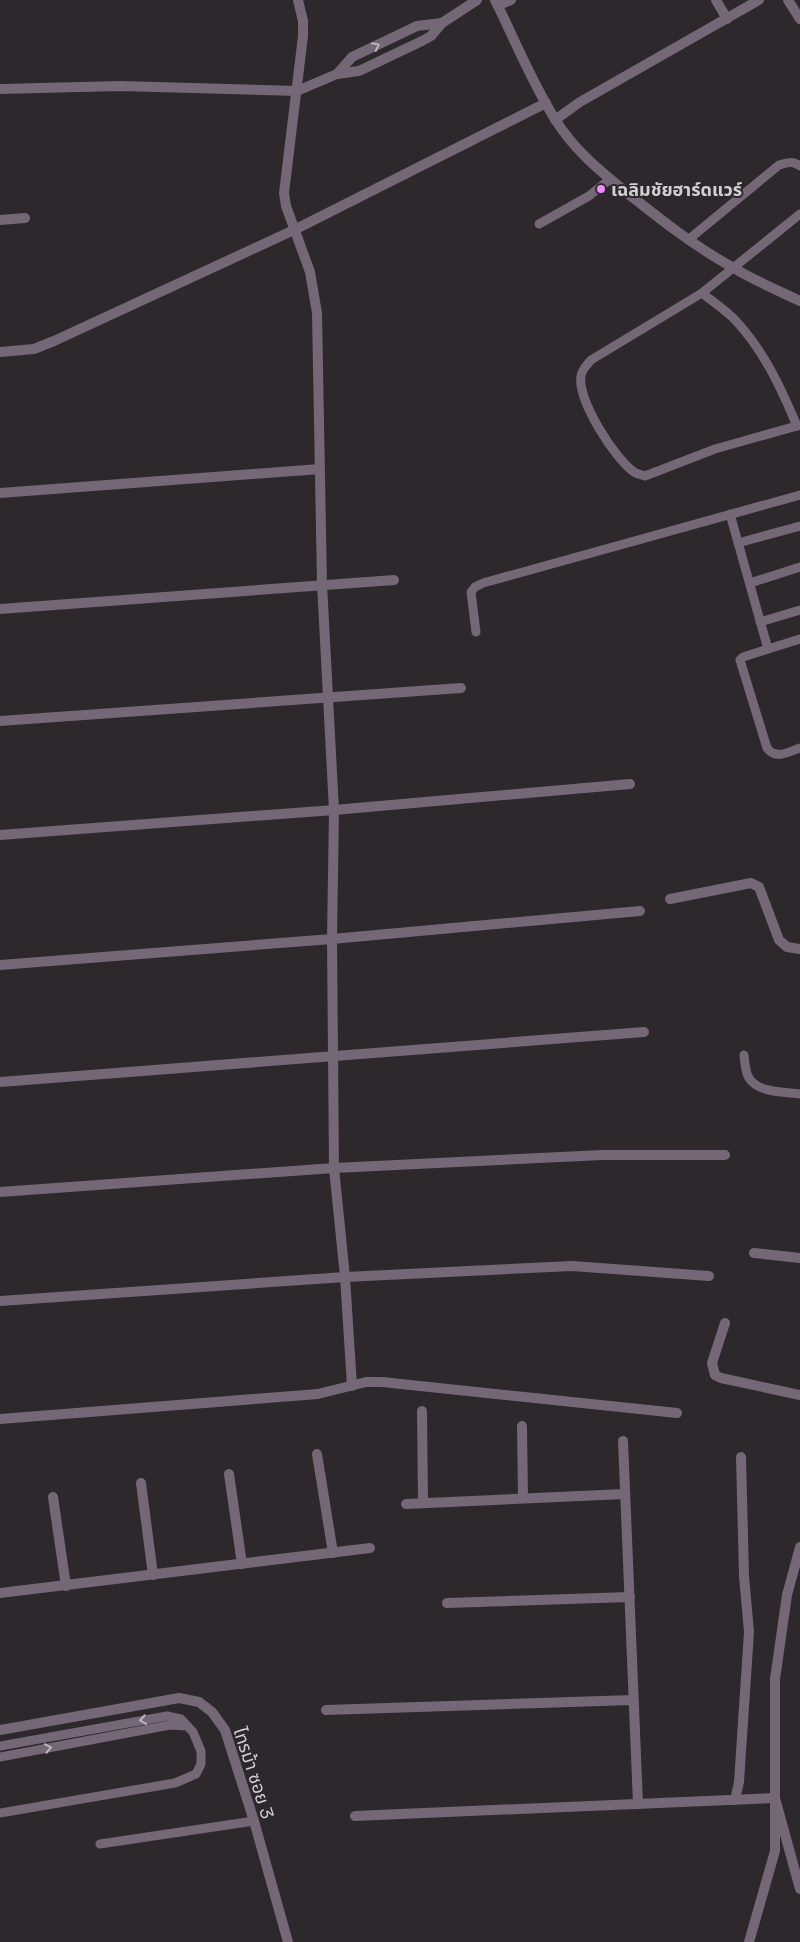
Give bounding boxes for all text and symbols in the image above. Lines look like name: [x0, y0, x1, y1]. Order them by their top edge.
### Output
one-way arrow: [371, 41, 380, 52]
place label: เฉลิมชัยฮาร์ดแวร์: [611, 178, 742, 201]
marker: เฉลิมชัยฮาร์ดแวร์: [595, 183, 607, 195]
one-way arrow: [138, 1714, 146, 1725]
street label: ไทรม้า ซอย 3: [228, 1723, 280, 1822]
one-way arrow: [43, 1743, 52, 1754]

